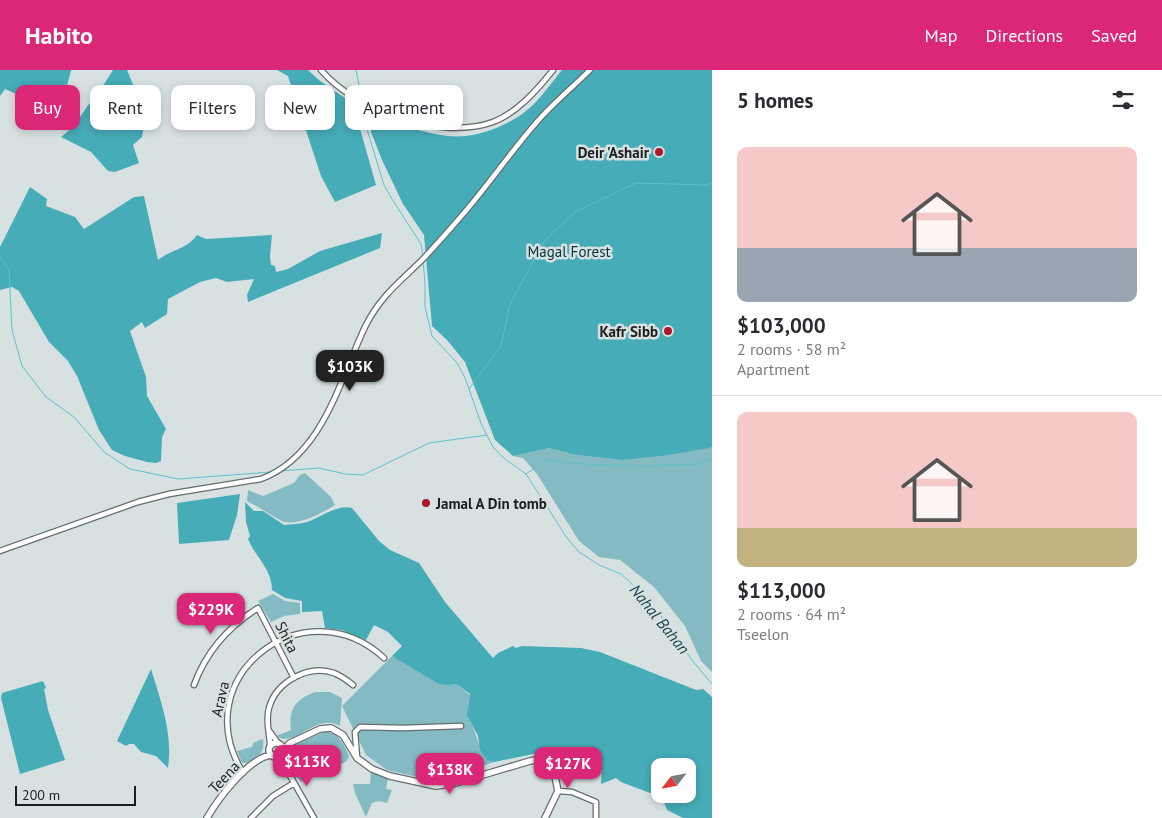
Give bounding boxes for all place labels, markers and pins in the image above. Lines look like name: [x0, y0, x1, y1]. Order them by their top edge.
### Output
place label: Deir 'Ashair: [578, 143, 650, 162]
marker: Deir 'Ashair: [653, 146, 665, 158]
place label: Kafr Sibb: [600, 322, 658, 341]
marker: Kafr Sibb: [662, 325, 674, 337]
pin: $103K: [315, 350, 385, 392]
place label: Jamal A Din tomb: [435, 494, 547, 513]
marker: Jamal A Din tomb: [420, 497, 432, 509]
pin: $229K: [176, 592, 246, 635]
pin: $113K: [272, 744, 342, 787]
pin: $127K: [533, 746, 603, 789]
pin: $138K: [415, 752, 485, 795]

